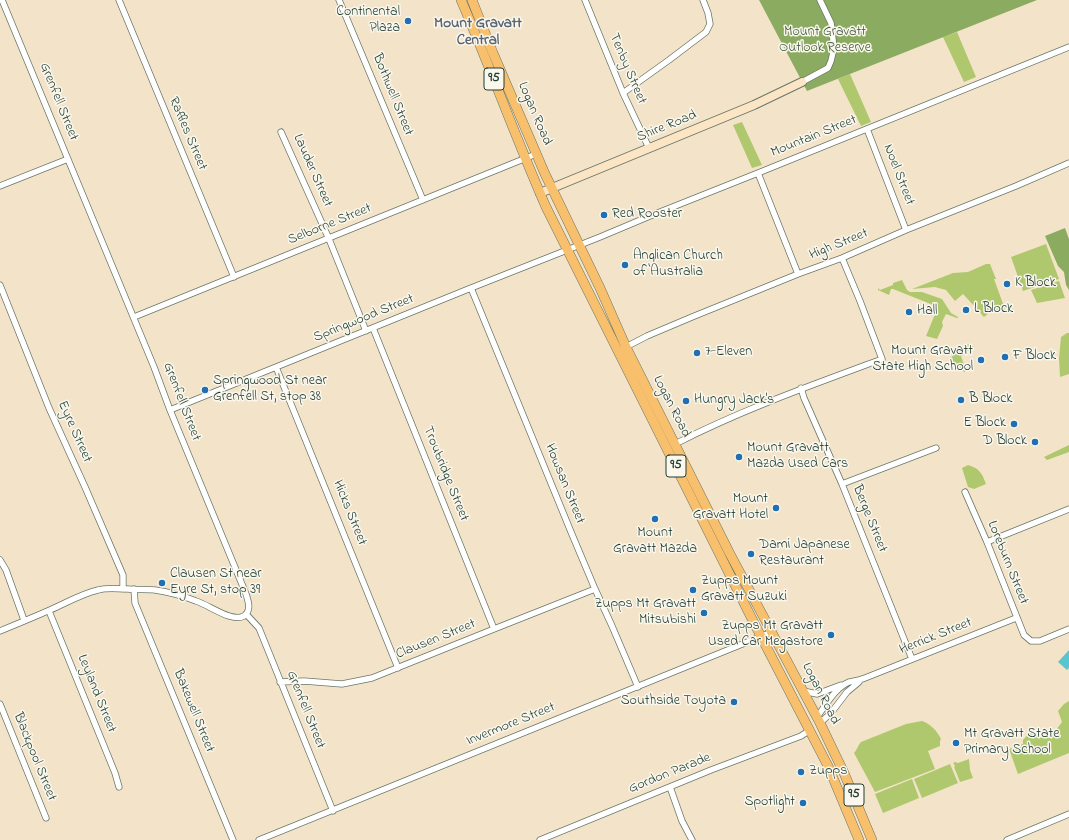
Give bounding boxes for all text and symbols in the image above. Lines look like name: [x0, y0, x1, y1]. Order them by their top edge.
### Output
place label: Continental Plaza: [336, 5, 400, 38]
marker: Continental Plaza: [403, 16, 413, 26]
district label: Mount Gravatt Central: [434, 16, 522, 51]
park label: Mount Gravatt Outlook Reserve: [779, 25, 871, 58]
street label: Tenby Street: [605, 31, 649, 107]
street label: Bothwell Street: [368, 52, 416, 138]
street label: Grenfell Street: [35, 61, 81, 143]
road number: 95: [484, 68, 504, 90]
street label: Logan Road: [513, 80, 555, 148]
street label: Raffles Street: [164, 95, 210, 173]
street label: Shire Road: [635, 107, 699, 147]
street label: Mountain Street: [769, 112, 859, 162]
street label: Lauder Street: [288, 132, 336, 210]
street label: Noel Street: [879, 142, 917, 208]
street label: Selborne Street: [286, 201, 374, 249]
place label: Red Rooster: [612, 207, 682, 223]
marker: Red Rooster: [599, 210, 609, 220]
street label: High Street: [807, 226, 871, 264]
place label: Anglican Church of Australia: [633, 249, 723, 282]
marker: Anglican Church of Australia: [620, 260, 630, 270]
place label: K Block: [1015, 276, 1056, 292]
marker: K Block: [1002, 279, 1012, 289]
street label: Springwood Street: [311, 291, 417, 347]
place label: L Block: [974, 302, 1013, 318]
place label: Hall: [917, 304, 937, 320]
marker: L Block: [961, 305, 971, 315]
marker: Hall: [904, 307, 914, 317]
place label: Mount Gravatt State High School: [872, 344, 973, 376]
place label: 7-Eleven: [705, 345, 752, 361]
marker: 7-Eleven: [692, 348, 702, 358]
place label: F Block: [1013, 349, 1056, 365]
marker: F Block: [1000, 352, 1010, 362]
marker: Mount Gravatt State High School: [976, 355, 986, 365]
street label: Grenfell Street: [158, 360, 204, 444]
street label: Logan Road: [648, 373, 694, 441]
place label: Springwood St near Grenfell St, stop 38: [213, 374, 327, 406]
marker: Springwood St near Grenfell St, stop 38: [200, 385, 210, 395]
place label: B Block: [969, 392, 1012, 408]
place label: Hungry Jack's: [694, 393, 774, 409]
marker: B Block: [956, 395, 966, 405]
marker: Hungry Jack's: [681, 396, 691, 406]
street label: Eyre Street: [53, 399, 95, 465]
place label: E Block: [963, 416, 1006, 432]
marker: E Block: [1009, 419, 1019, 429]
street label: Troubridge Street: [418, 424, 472, 524]
place label: D Block: [983, 434, 1027, 450]
marker: D Block: [1030, 437, 1040, 447]
street label: Howsan Street: [540, 441, 588, 527]
place label: Mount Gravatt Mazda Used Cars: [747, 441, 848, 474]
marker: Mount Gravatt Mazda Used Cars: [734, 452, 744, 462]
road number: 95: [666, 455, 686, 477]
street label: Hicks Street: [328, 478, 370, 548]
street label: Berge Street: [848, 483, 890, 555]
place label: Mount Gravatt Hotel: [693, 492, 768, 524]
marker: Mount Gravatt Hotel: [771, 503, 781, 513]
marker: Mount Gravatt Mazda: [650, 514, 660, 524]
street label: Loreburn Street: [983, 519, 1031, 607]
place label: Mount Gravatt Mazda: [613, 526, 697, 558]
place label: Dami Japanese Restaurant: [759, 538, 850, 570]
marker: Dami Japanese Restaurant: [746, 549, 756, 559]
place label: Clausen St near Eyre St, stop 39: [170, 567, 262, 600]
place label: Zupps Mount Gravatt Suzuki: [701, 574, 787, 606]
marker: Clausen St near Eyre St, stop 39: [157, 578, 167, 588]
marker: Zupps Mount Gravatt Suzuki: [688, 585, 698, 595]
place label: Zupps Mt Gravatt Mitsubishi: [594, 597, 696, 630]
marker: Zupps Mt Gravatt Mitsubishi: [699, 608, 709, 618]
street label: Herrick Street: [897, 615, 975, 659]
street label: Clausen Street: [394, 616, 478, 664]
place label: Zupps Mt Gravatt Used Car Megastore: [708, 619, 823, 652]
marker: Zupps Mt Gravatt Used Car Megastore: [826, 630, 836, 640]
street label: Leyland Street: [73, 653, 119, 735]
street label: Logan Road: [797, 660, 843, 728]
street label: Bakewell Street: [169, 667, 217, 755]
street label: Grenfell Street: [282, 669, 328, 751]
place label: Southside Toyota: [621, 694, 726, 710]
marker: Southside Toyota: [729, 697, 739, 707]
street label: Invermore Street: [464, 700, 558, 750]
street label: Blackpool Street: [9, 710, 59, 804]
place label: Mt Gravatt State Primary School: [964, 727, 1059, 760]
marker: Mt Gravatt State Primary School: [951, 738, 961, 748]
street label: Gordon Parade: [627, 750, 713, 798]
place label: Zupps: [809, 764, 847, 780]
marker: Zupps: [796, 767, 806, 777]
road number: 95: [844, 784, 864, 806]
place label: Spotlight: [744, 795, 795, 811]
marker: Spotlight: [798, 798, 808, 808]

